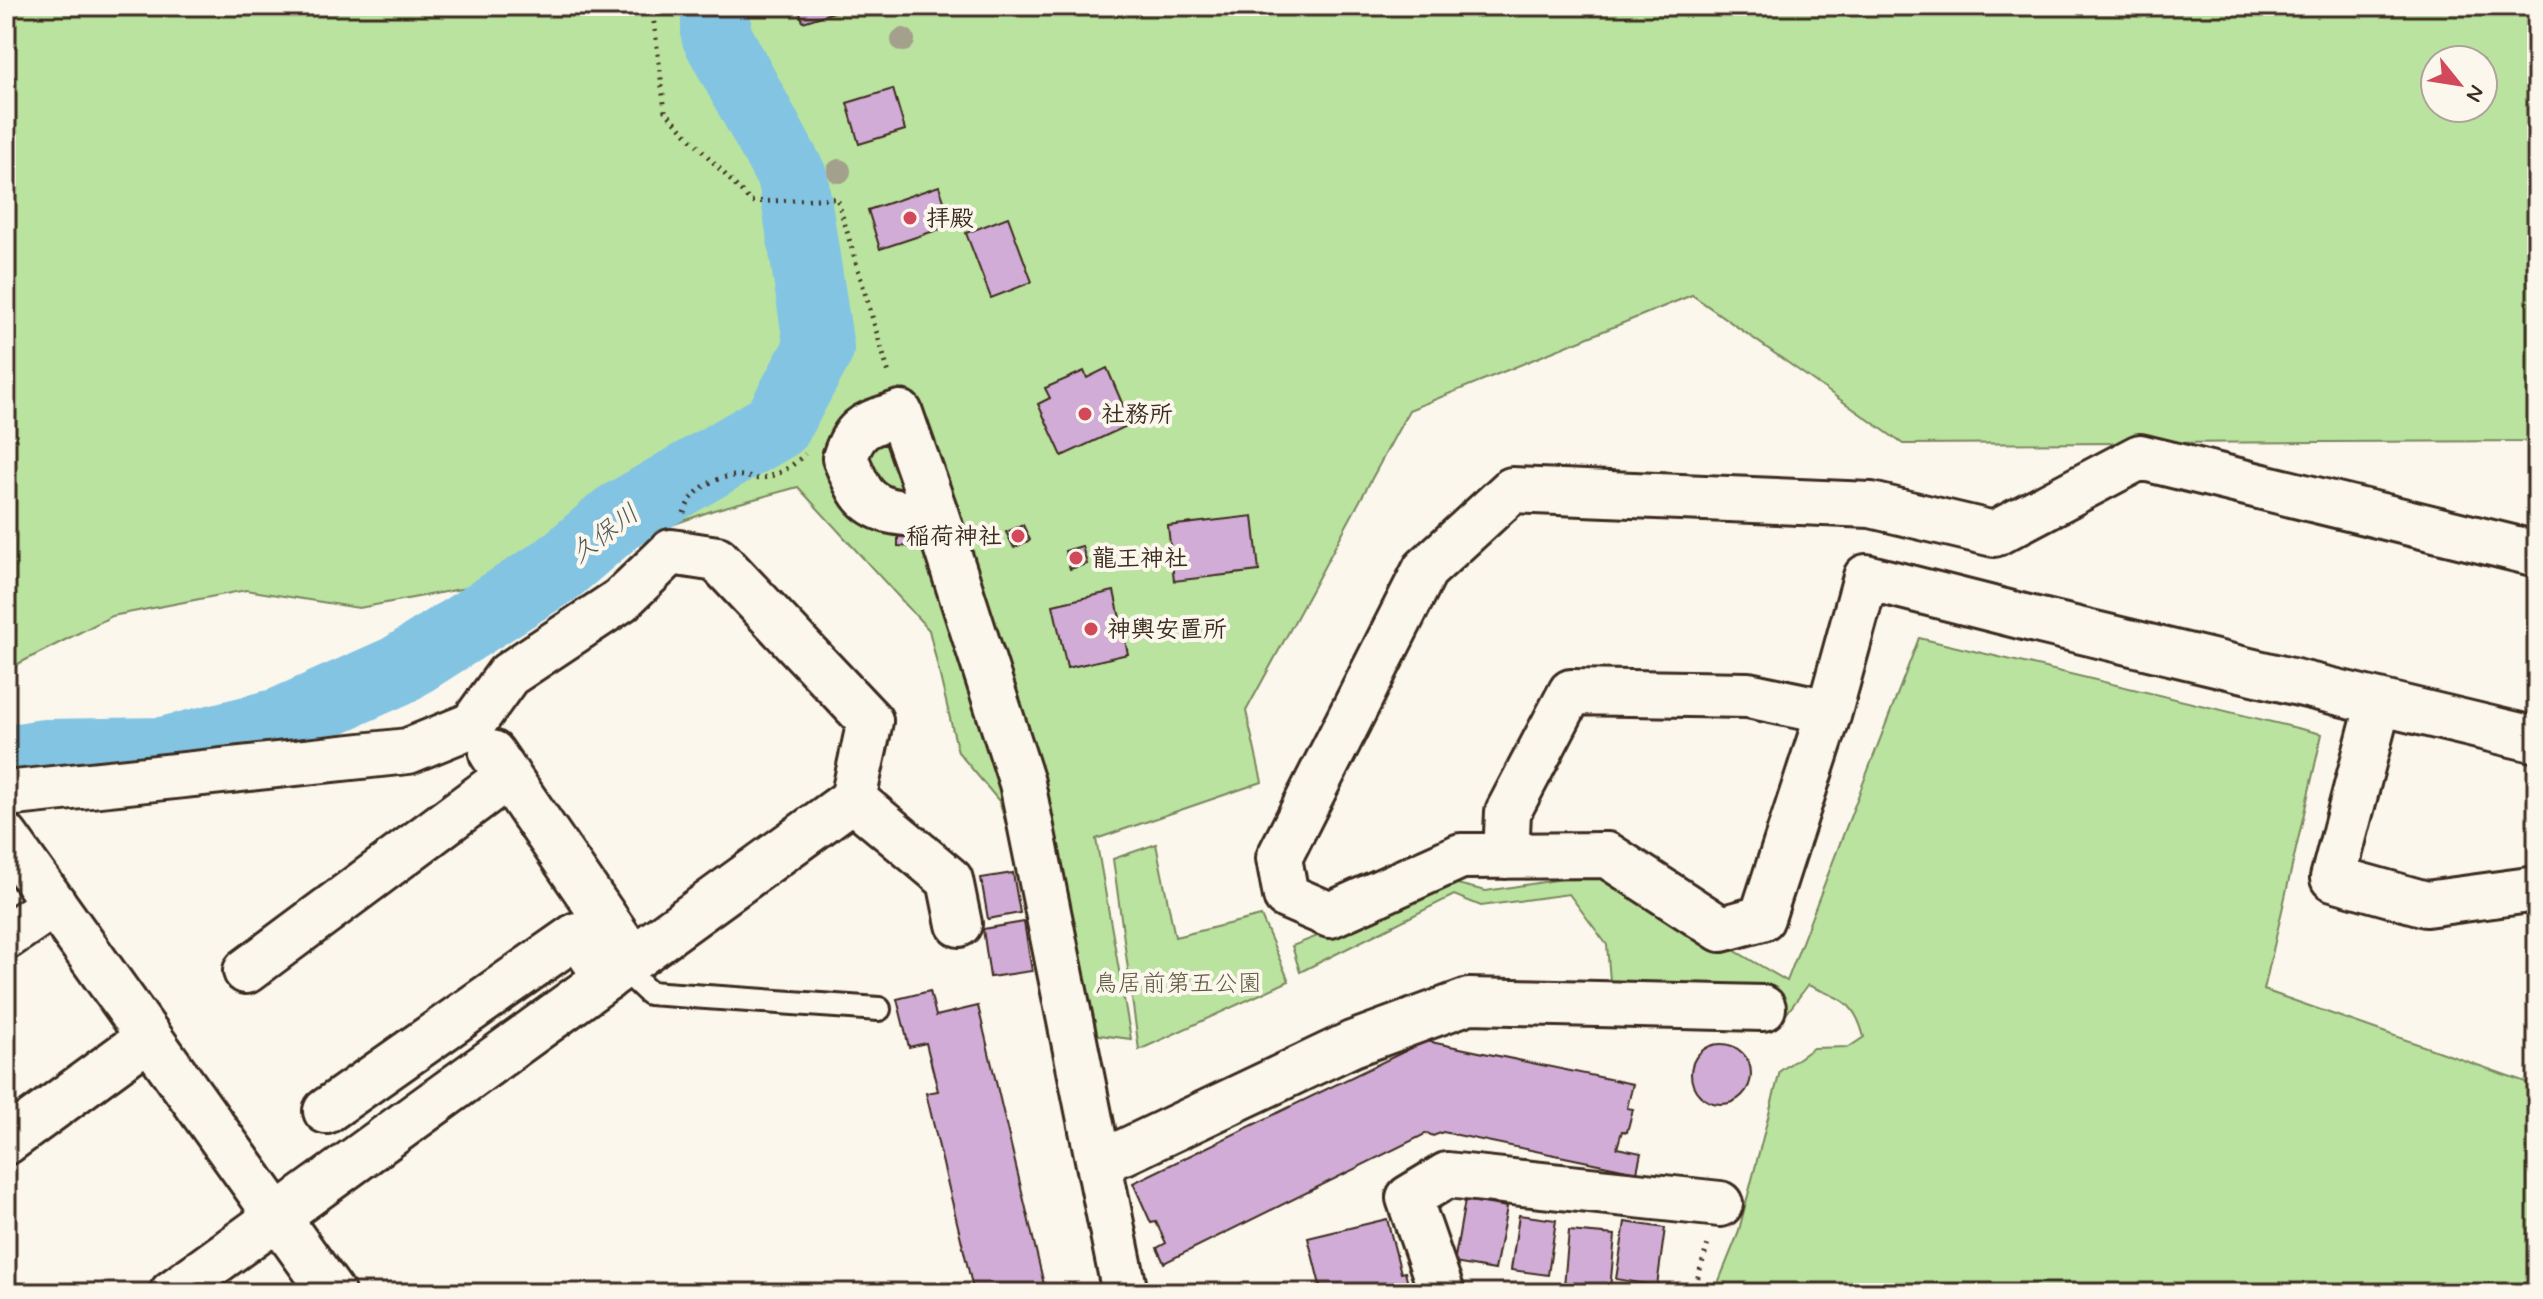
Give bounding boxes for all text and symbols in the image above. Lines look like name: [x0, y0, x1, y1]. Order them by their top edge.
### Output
north arrow: [2419, 44, 2499, 124]
text: N: [2459, 80, 2490, 106]
place label: 拝殿: [926, 204, 974, 235]
marker: 拝殿: [901, 209, 919, 227]
place label: 社務所: [1101, 400, 1173, 431]
marker: 社務所: [1076, 405, 1094, 423]
water label: 久保川: [564, 498, 647, 572]
place label: 稲荷神社: [906, 522, 1002, 553]
marker: 稲荷神社: [1009, 527, 1027, 545]
place label: 龍王神社: [1092, 544, 1188, 575]
marker: 龍王神社: [1067, 549, 1085, 567]
place label: 神輿安置所: [1107, 615, 1227, 646]
marker: 神輿安置所: [1082, 620, 1100, 638]
park label: 鳥居前第五公園: [1094, 969, 1262, 1000]

